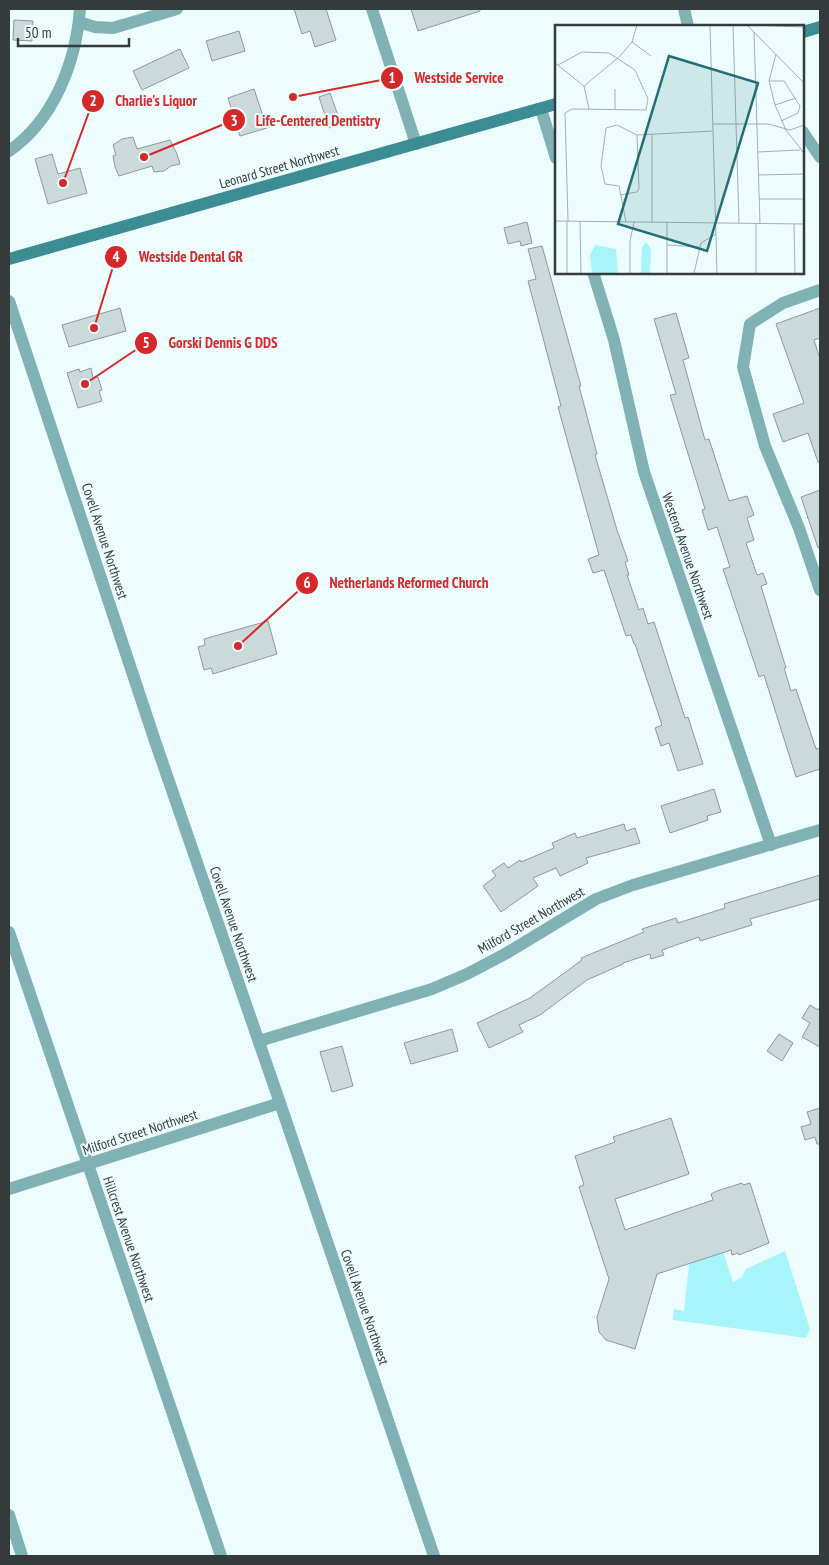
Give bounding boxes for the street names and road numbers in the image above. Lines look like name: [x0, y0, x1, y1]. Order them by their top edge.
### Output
street label: Leonard Street Northwest: [217, 141, 341, 193]
street label: Covell Avenue Northwest: [78, 481, 132, 601]
street label: Westend Avenue Northwest: [658, 490, 718, 622]
street label: Covell Avenue Northwest: [206, 864, 262, 984]
street label: Milford Street Northwest: [475, 882, 588, 958]
street label: Milford Street Northwest: [80, 1105, 200, 1159]
street label: Hillcrest Avenue Northwest: [99, 1174, 159, 1304]
street label: Covell Avenue Northwest: [337, 1247, 393, 1367]

